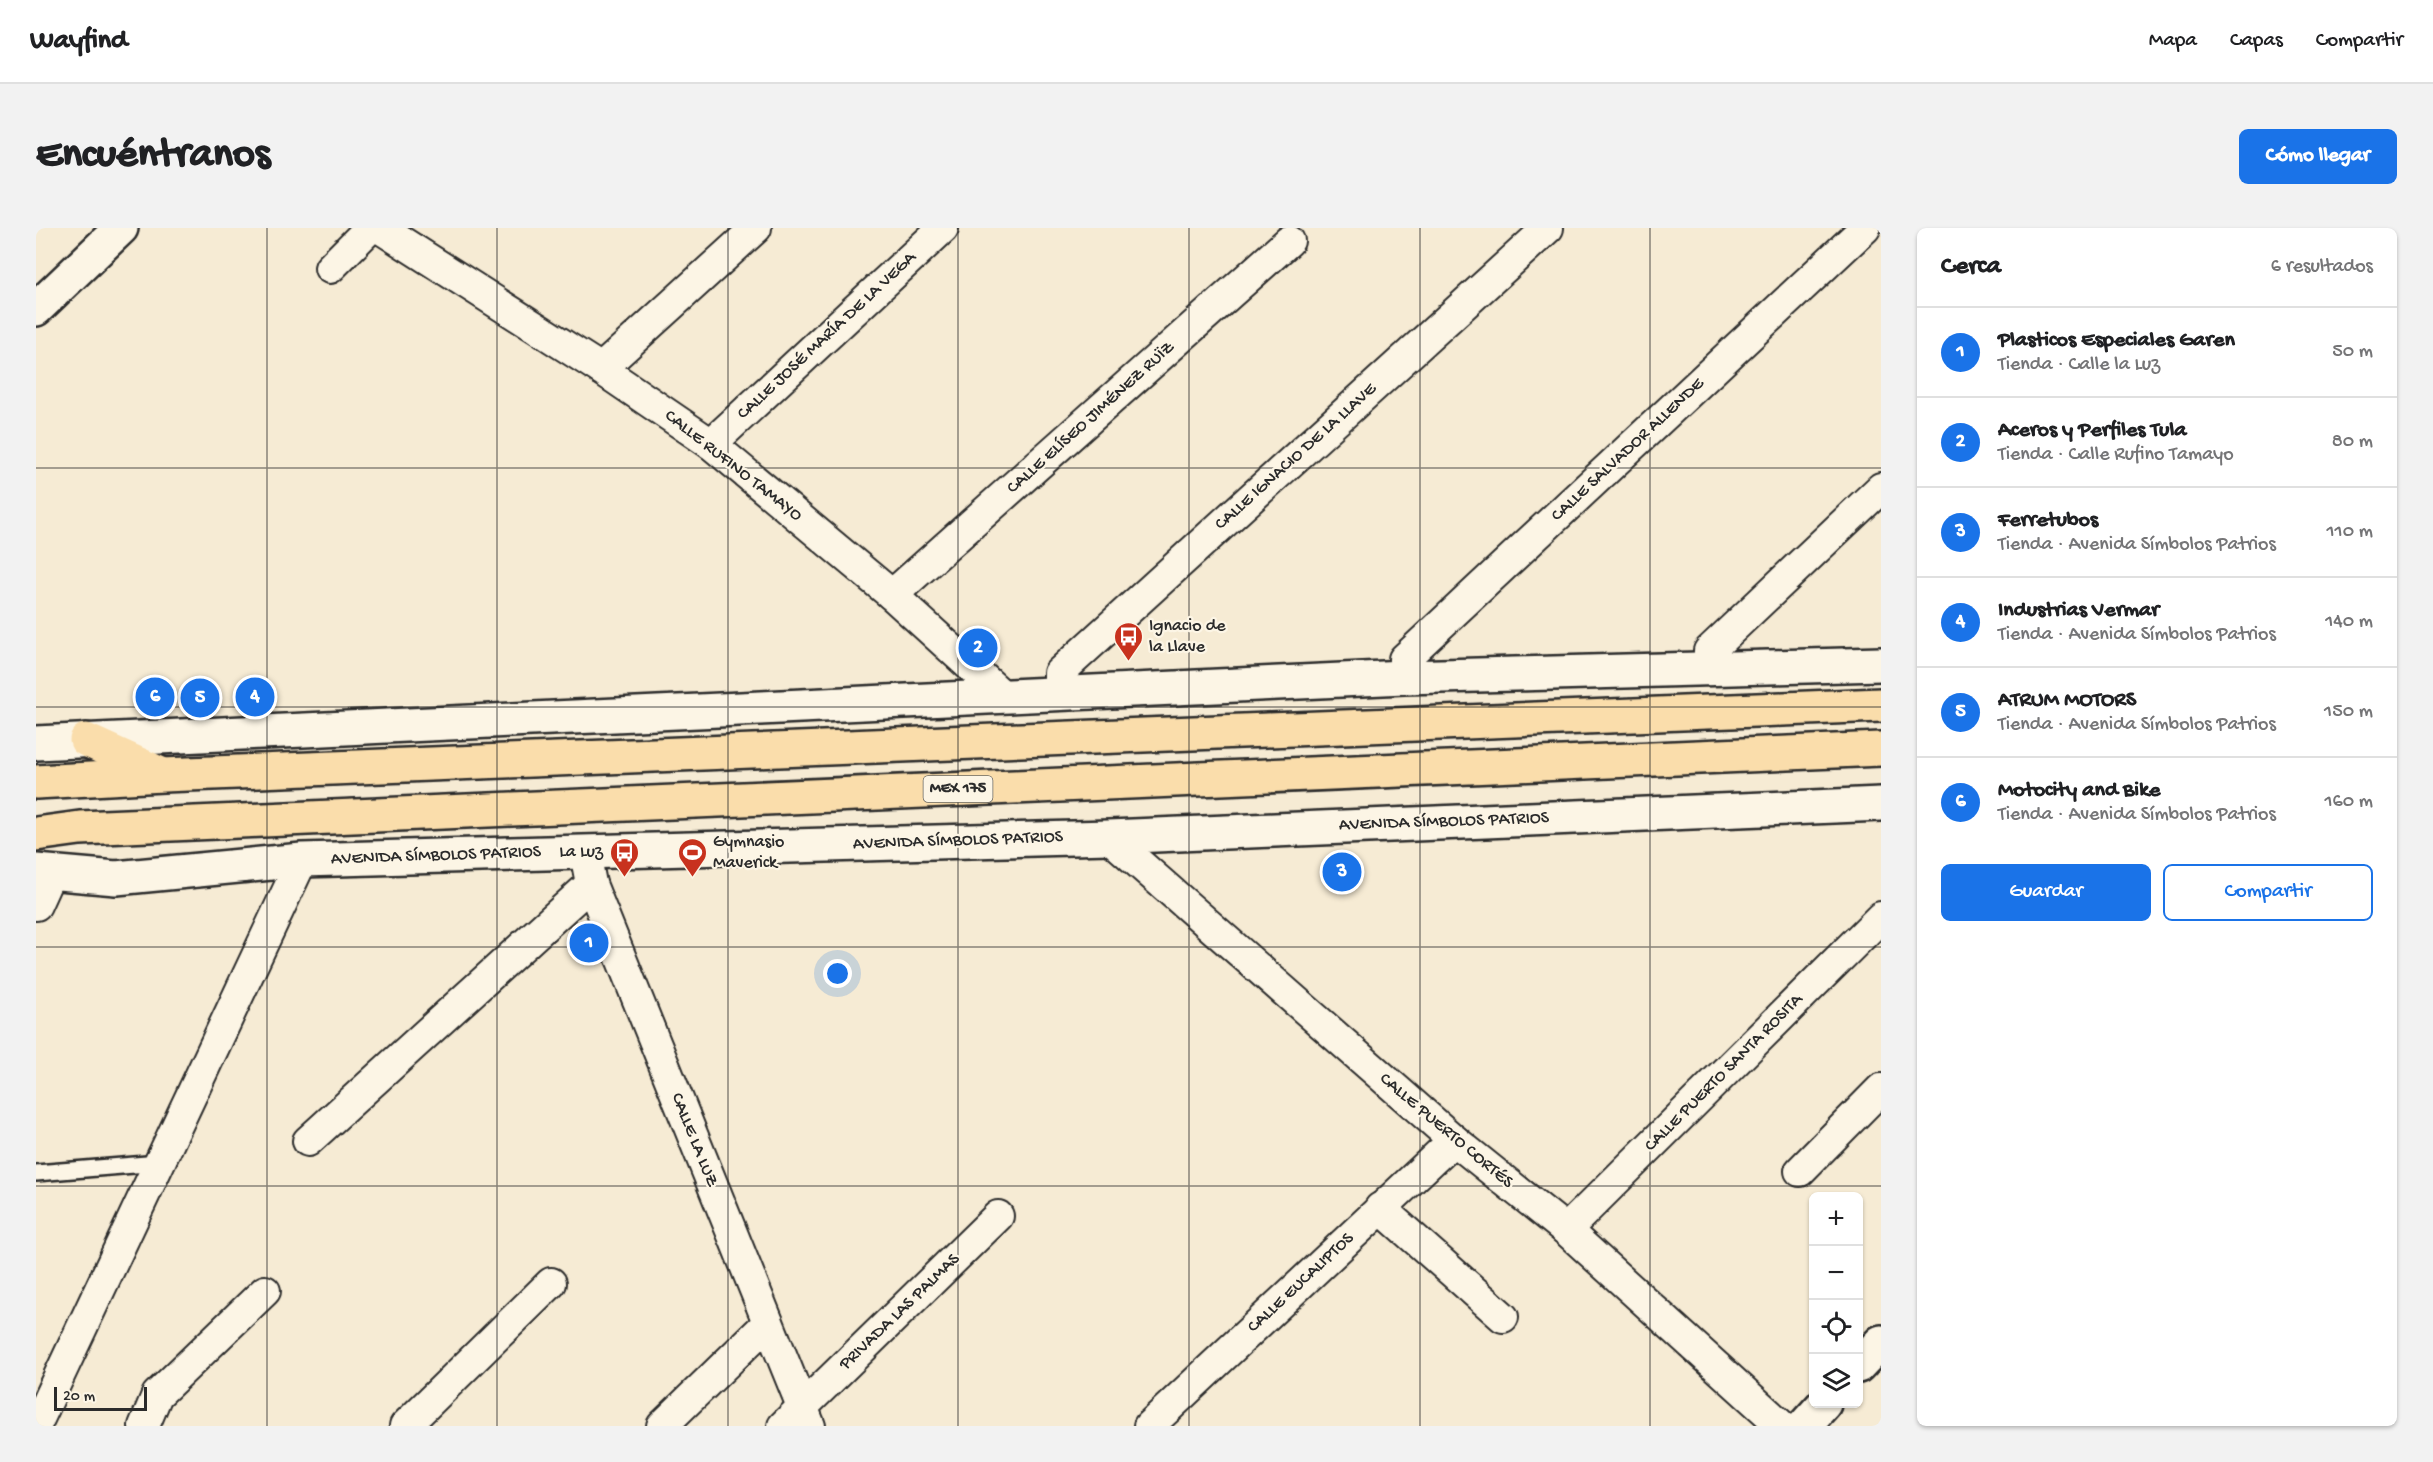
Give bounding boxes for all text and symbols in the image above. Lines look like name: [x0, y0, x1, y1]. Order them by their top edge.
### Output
text: Wayfind: [30, 25, 127, 58]
text: Mapa: [2149, 29, 2197, 54]
text: Capas: [2230, 29, 2283, 54]
text: Compartir: [2316, 29, 2403, 54]
button: Cómo llegar: [2239, 129, 2397, 184]
text: Encuéntranos: [36, 132, 270, 181]
street label: CALLE JOSÉ MARÍA DE LA VEGA: [733, 247, 922, 424]
text: Cerca: [1941, 252, 2001, 283]
text: 6 resultados: [2271, 256, 2373, 279]
text: Plasticos Especiales Garen: [1998, 328, 2235, 354]
street label: CALLE ELÍSEO JIMÉNEZ RUÏZ: [1003, 337, 1179, 499]
text: 1: [1956, 341, 1965, 364]
text: 50 m: [2332, 341, 2373, 364]
text: Tienda · Calle la Luz: [1998, 354, 2160, 377]
street label: CALLE SALVADOR ALLENDE: [1547, 373, 1709, 526]
street label: CALLE IGNACIO DE LA LLAVE: [1211, 378, 1382, 535]
street label: CALLE RUFINO TAMAYO: [660, 406, 806, 526]
text: Aceros y Perfiles Tula: [1998, 418, 2187, 444]
text: 2: [1956, 431, 1965, 454]
text: 80 m: [2332, 431, 2373, 454]
text: Tienda · Calle Rufino Tamayo: [1998, 444, 2234, 467]
text: Ferretubos: [1998, 508, 2098, 534]
text: 3: [1955, 521, 1966, 544]
text: 110 m: [2327, 521, 2373, 544]
text: Tienda · Avenida Símbolos Patrios: [1998, 534, 2276, 557]
text: Industrias Vermar: [1998, 598, 2159, 624]
text: 4: [1956, 611, 1965, 634]
text: 140 m: [2325, 611, 2373, 634]
place label: Ignacio de la Llave: [1149, 616, 1226, 658]
bus stop icon: Ignacio de la Llave: [1112, 620, 1144, 662]
text: Tienda · Avenida Símbolos Patrios: [1998, 624, 2276, 647]
pin: 2: [958, 626, 998, 670]
pin: 6: [136, 674, 174, 720]
pin: 4: [236, 674, 274, 720]
pin: 5: [180, 676, 220, 720]
text: ATRUM MOTORS: [1998, 688, 2136, 714]
text: 5: [1955, 701, 1966, 724]
text: 150 m: [2324, 701, 2373, 724]
text: Tienda · Avenida Símbolos Patrios: [1998, 714, 2276, 737]
road number: MEX 175: [924, 776, 992, 802]
text: Motocity and Bike: [1998, 778, 2160, 804]
text: 6: [1955, 791, 1966, 814]
text: 160 m: [2324, 791, 2373, 814]
text: Tienda · Avenida Símbolos Patrios: [1998, 804, 2276, 827]
street label: AVENIDA SÍMBOLOS PATRIOS: [1339, 808, 1550, 836]
street label: AVENIDA SÍMBOLOS PATRIOS: [853, 827, 1064, 855]
place label: Gymnasio Maverick: [713, 832, 784, 874]
bus stop icon: La Luz: [608, 836, 640, 878]
sports icon: Gymnasio Maverick: [676, 836, 708, 878]
street label: AVENIDA SÍMBOLOS PATRIOS: [331, 842, 542, 870]
place label: La Luz: [559, 842, 604, 863]
pin: 3: [1322, 850, 1362, 894]
button: Guardar: [1941, 864, 2151, 921]
button: Compartir: [2163, 864, 2373, 921]
pin: 1: [570, 920, 608, 966]
your location: [823, 959, 852, 988]
street label: CALLE PUERTO SANTA ROSITA: [1641, 989, 1808, 1156]
street label: CALLE PUERTO CORTÉS: [1375, 1069, 1518, 1194]
street label: CALLE LA LUZ: [666, 1090, 722, 1190]
map controls: [1809, 1192, 1863, 1408]
button: +: [1809, 1192, 1863, 1246]
street label: CALLE EUCALIPTOS: [1243, 1228, 1359, 1338]
button: −: [1809, 1246, 1863, 1300]
street label: PRIVADA LAS PALMAS: [835, 1249, 965, 1376]
button: locate: [1809, 1300, 1863, 1354]
button: layers: [1809, 1354, 1863, 1408]
scale bar: [54, 1384, 147, 1412]
text: 20 m: [63, 1388, 95, 1407]

